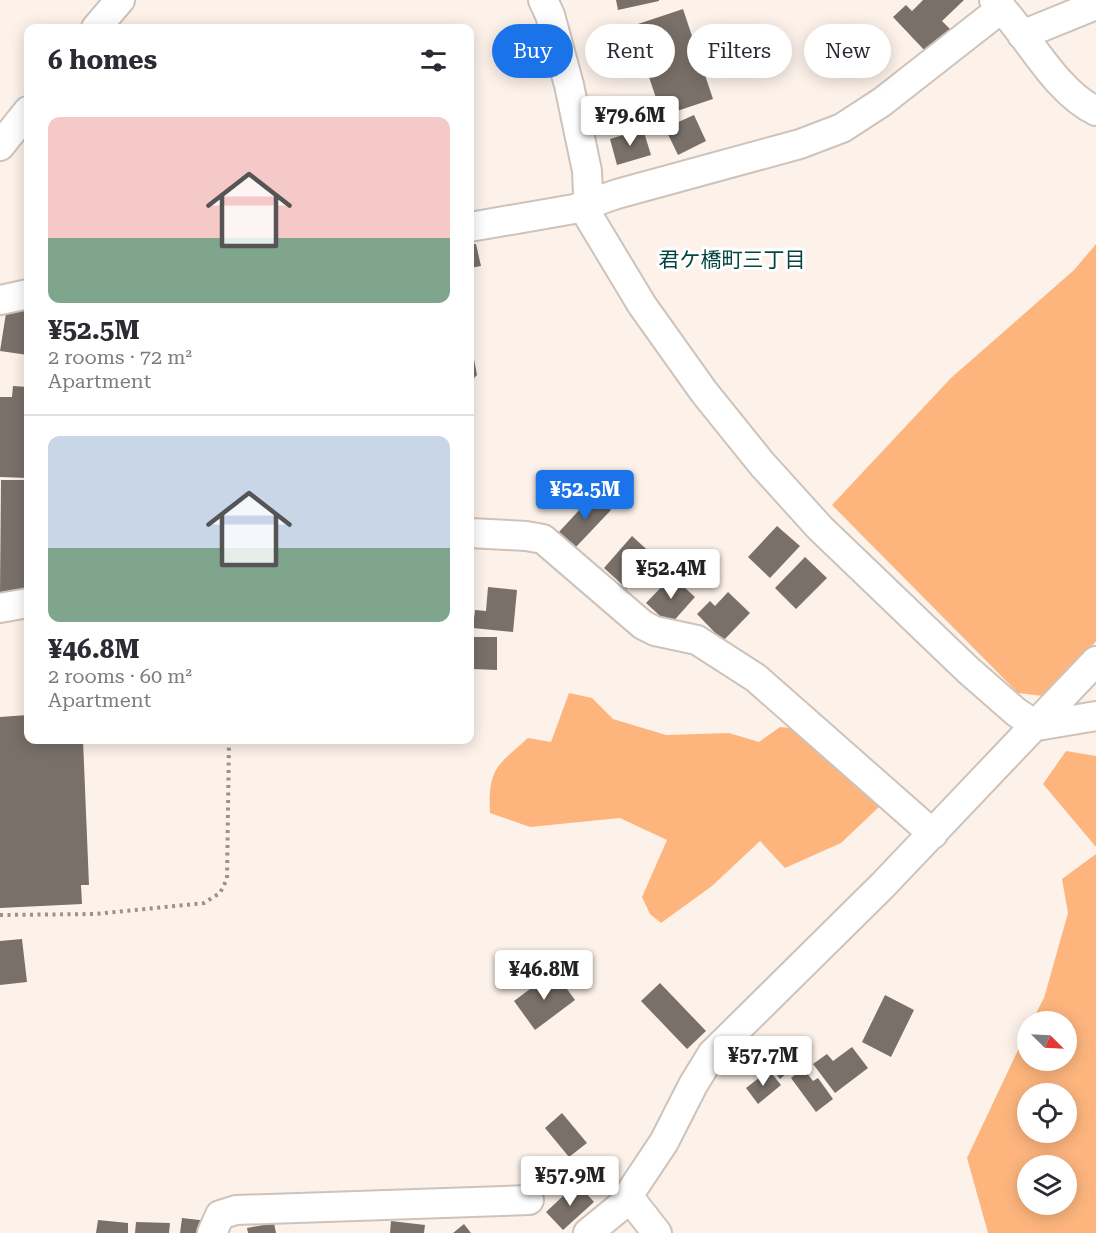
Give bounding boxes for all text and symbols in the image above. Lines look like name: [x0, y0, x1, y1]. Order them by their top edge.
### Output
chip: Buy: [492, 24, 573, 78]
chip: Rent: [585, 24, 675, 78]
chip: Filters: [687, 24, 792, 78]
chip: New: [804, 24, 891, 78]
icon: filters: [417, 44, 450, 77]
text: 6 homes: [48, 45, 157, 75]
pin: ¥79.6M: [581, 96, 679, 147]
text: ¥79.6M: [595, 103, 665, 127]
icon: home: [195, 156, 303, 264]
district label: 君ケ橋町三丁目: [659, 248, 806, 272]
text: ¥52.5M: [48, 315, 140, 345]
text: 2 rooms · 72 m²: [48, 345, 192, 369]
text: Apartment: [48, 369, 151, 393]
pin: ¥52.5M: [536, 470, 634, 521]
icon: home: [195, 475, 303, 583]
text: ¥52.5M: [550, 477, 620, 501]
pin: ¥52.4M: [622, 549, 720, 600]
text: ¥52.4M: [636, 556, 706, 580]
text: ¥46.8M: [48, 634, 140, 664]
text: 2 rooms · 60 m²: [48, 664, 192, 688]
text: Apartment: [48, 688, 151, 712]
pin: ¥46.8M: [495, 950, 593, 1001]
text: ¥46.8M: [509, 957, 579, 981]
north arrow: [1017, 1011, 1077, 1071]
map controls: [1017, 1011, 1077, 1215]
pin: ¥57.7M: [714, 1036, 812, 1087]
text: ¥57.7M: [728, 1043, 798, 1067]
button: locate: [1017, 1083, 1077, 1143]
button: layers: [1017, 1155, 1077, 1215]
pin: ¥57.9M: [521, 1156, 619, 1207]
text: ¥57.9M: [535, 1163, 605, 1187]

